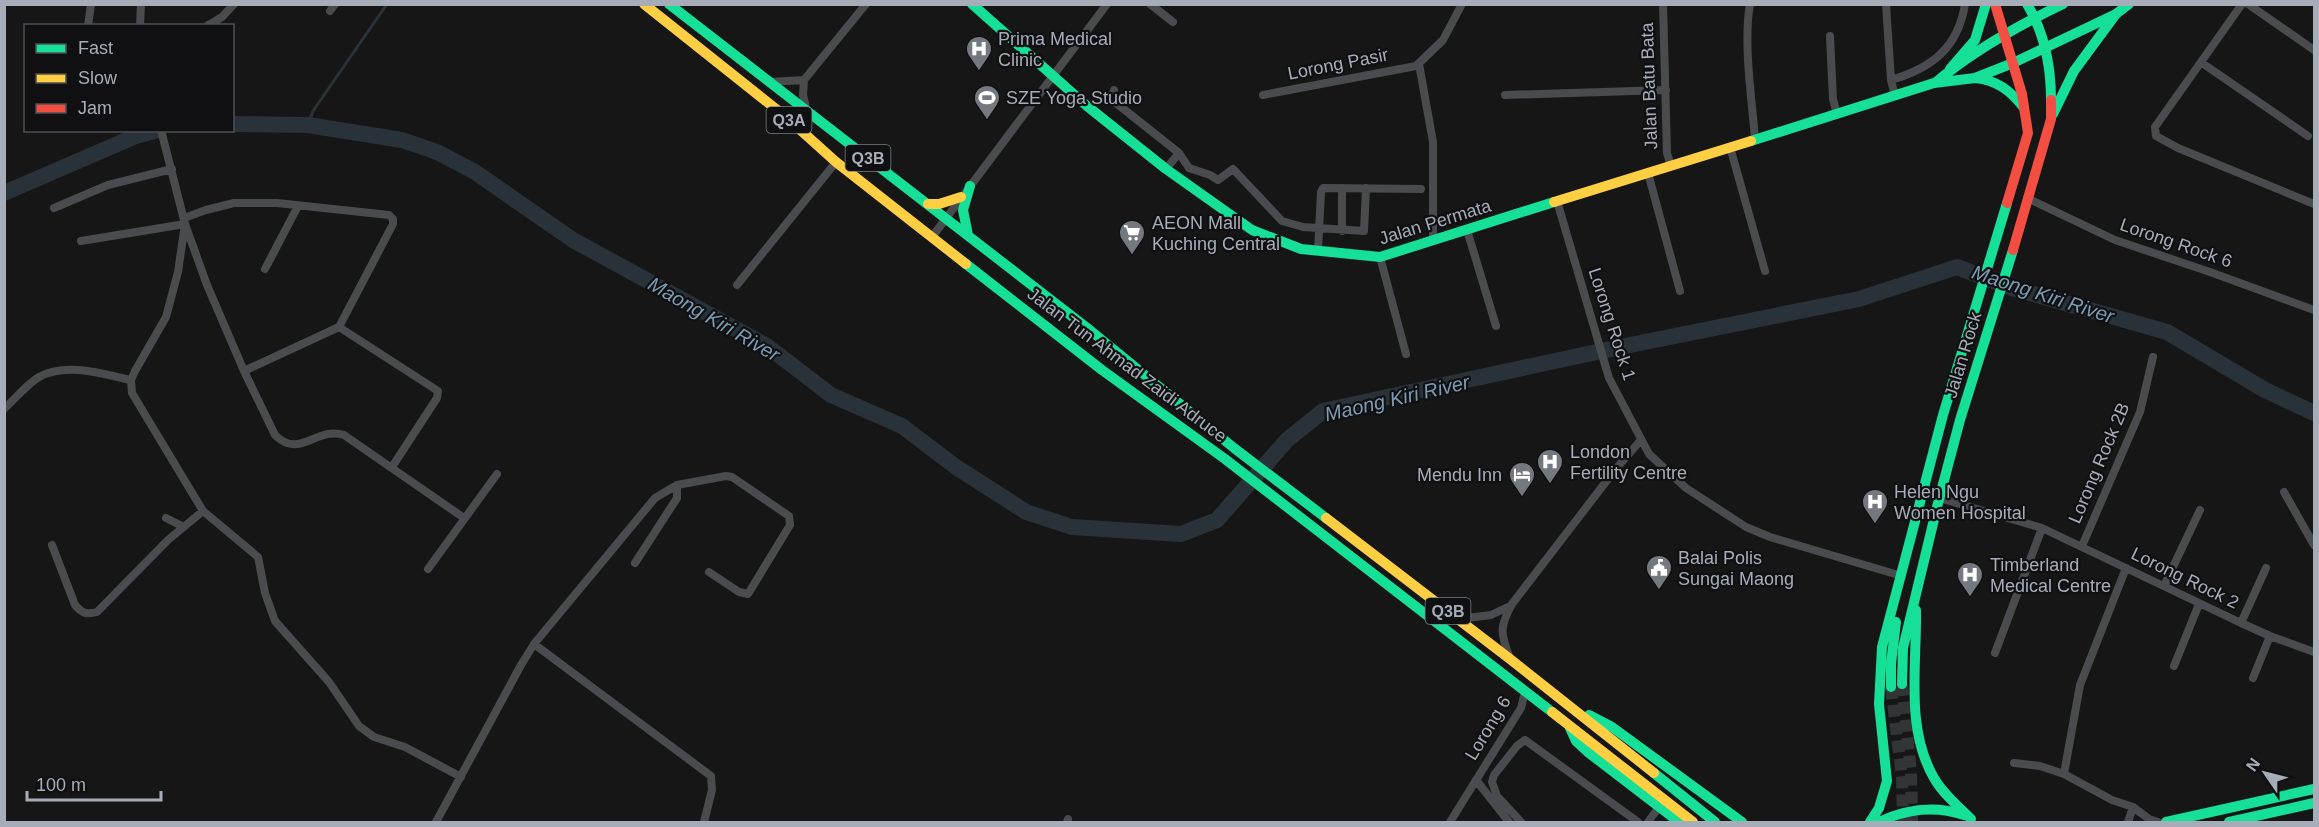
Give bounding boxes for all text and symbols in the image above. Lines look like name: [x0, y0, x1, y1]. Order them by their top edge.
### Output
street label: Jalan Batu Bata: [1637, 21, 1661, 150]
legend: [24, 24, 234, 132]
place label: Prima Medical Clinic: [998, 29, 1112, 70]
hospital icon: Prima Medical Clinic: [964, 34, 994, 72]
text: Fast: [78, 38, 113, 58]
street label: Lorong Pasir: [1286, 44, 1390, 84]
text: Slow: [78, 68, 118, 88]
sports icon: SZE Yoga Studio: [972, 83, 1002, 121]
place label: SZE Yoga Studio: [1006, 88, 1142, 108]
text: Jam: [78, 98, 112, 118]
road number: Q3A: [766, 107, 812, 133]
road number: Q3B: [846, 145, 890, 171]
street label: Jalan Permata: [1377, 195, 1494, 249]
place label: AEON Mall Kuching Central: [1152, 213, 1280, 254]
street label: Lorong Rock 6: [2117, 214, 2235, 272]
supermarket icon: AEON Mall Kuching Central: [1117, 218, 1147, 256]
water label: Maong Kiri River: [1969, 261, 2118, 328]
street label: Lorong Rock 1: [1584, 265, 1640, 383]
water label: Maong Kiri River: [644, 273, 785, 366]
street label: Jalan Tun Ahmad Zaidi Adruce: [1023, 284, 1231, 446]
street label: Jalan Rock: [1940, 309, 1986, 401]
water label: Maong Kiri River: [1323, 370, 1473, 425]
street label: Lorong Rock 2B: [2065, 400, 2133, 526]
place label: London Fertility Centre: [1570, 442, 1687, 483]
hospital icon: London Fertility Centre: [1535, 447, 1565, 485]
hotel icon: Mendu Inn: [1507, 460, 1537, 498]
place label: Mendu Inn: [1417, 465, 1502, 485]
place label: Helen Ngu Women Hospital: [1894, 482, 2026, 523]
hospital icon: Helen Ngu Women Hospital: [1860, 487, 1890, 525]
street label: Lorong Rock 2: [2128, 543, 2242, 613]
place label: Balai Polis Sungai Maong: [1678, 548, 1794, 589]
public building icon: Balai Polis Sungai Maong: [1644, 553, 1674, 591]
place label: Timberland Medical Centre: [1990, 555, 2111, 596]
hospital icon: Timberland Medical Centre: [1955, 560, 1985, 598]
road number: Q3B: [1426, 598, 1470, 624]
street label: Lorong 6: [1461, 692, 1515, 764]
north arrow: [2235, 743, 2295, 803]
text: N: [2243, 755, 2263, 774]
scale bar: [27, 764, 160, 802]
text: 100 m: [36, 775, 86, 795]

